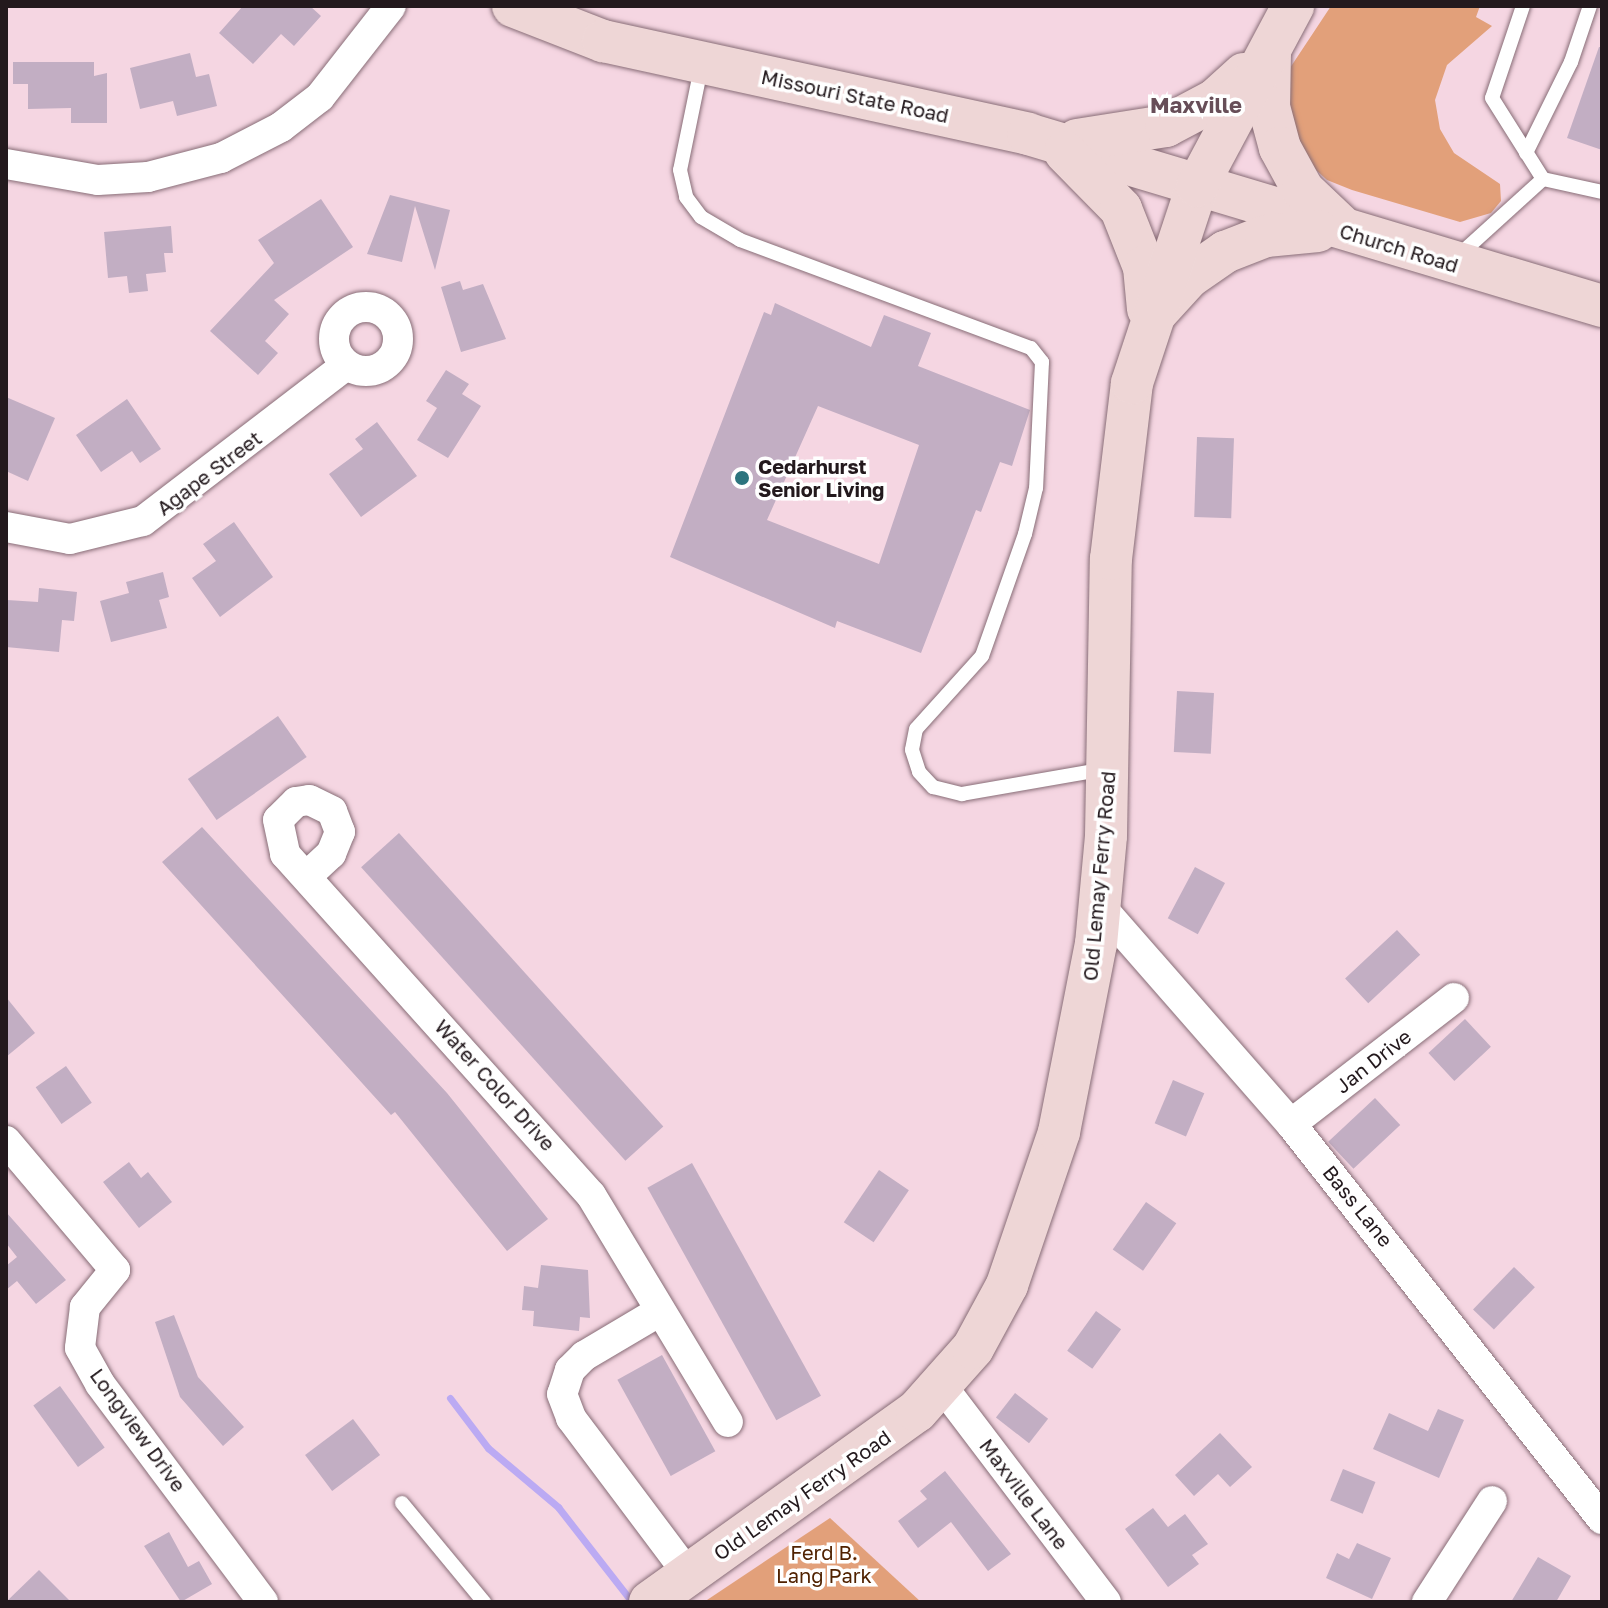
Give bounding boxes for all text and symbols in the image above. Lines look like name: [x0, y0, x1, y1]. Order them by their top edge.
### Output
street label: Missouri State Road: [759, 64, 951, 128]
district label: Maxville: [1150, 92, 1242, 118]
street label: Church Road: [1337, 219, 1461, 277]
street label: Agape Street: [152, 426, 266, 520]
place label: Cedarhurst Senior Living: [758, 454, 884, 501]
marker: Cedarhurst Senior Living: [733, 469, 751, 487]
street label: Old Lemay Ferry Road: [1078, 770, 1120, 982]
street label: Water Color Drive: [430, 1015, 560, 1155]
street label: Jan Drive: [1330, 1024, 1416, 1098]
street label: Bass Lane: [1318, 1160, 1398, 1252]
street label: Longview Drive: [85, 1364, 191, 1496]
street label: Old Lemay Ferry Road: [709, 1425, 895, 1565]
street label: Maxville Lane: [975, 1434, 1073, 1554]
park label: Ferd B. Lang Park: [776, 1541, 872, 1588]

